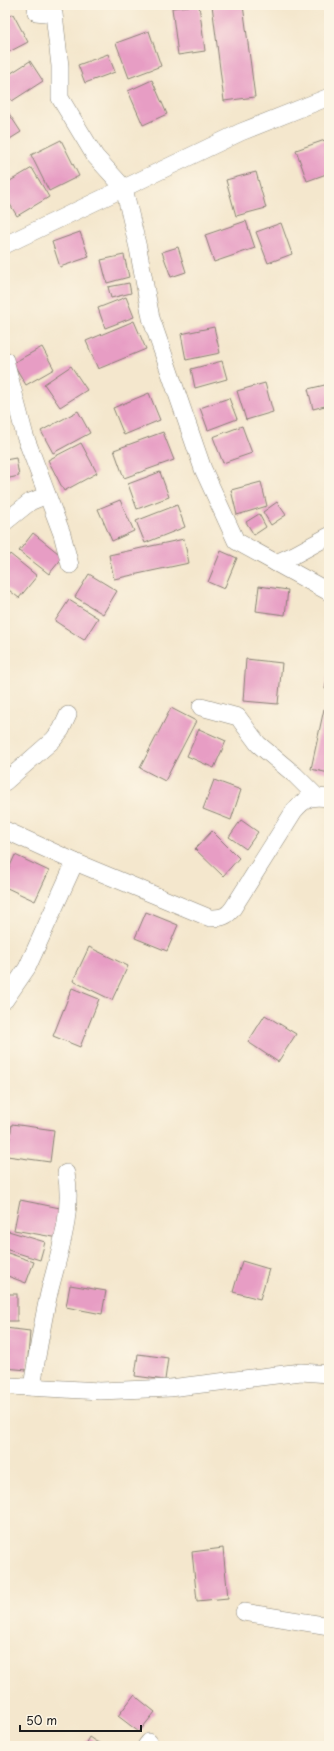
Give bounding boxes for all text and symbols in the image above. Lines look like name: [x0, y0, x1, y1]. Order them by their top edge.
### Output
scale bar: [20, 1707, 141, 1733]
text: 50 m: [26, 1711, 57, 1729]

